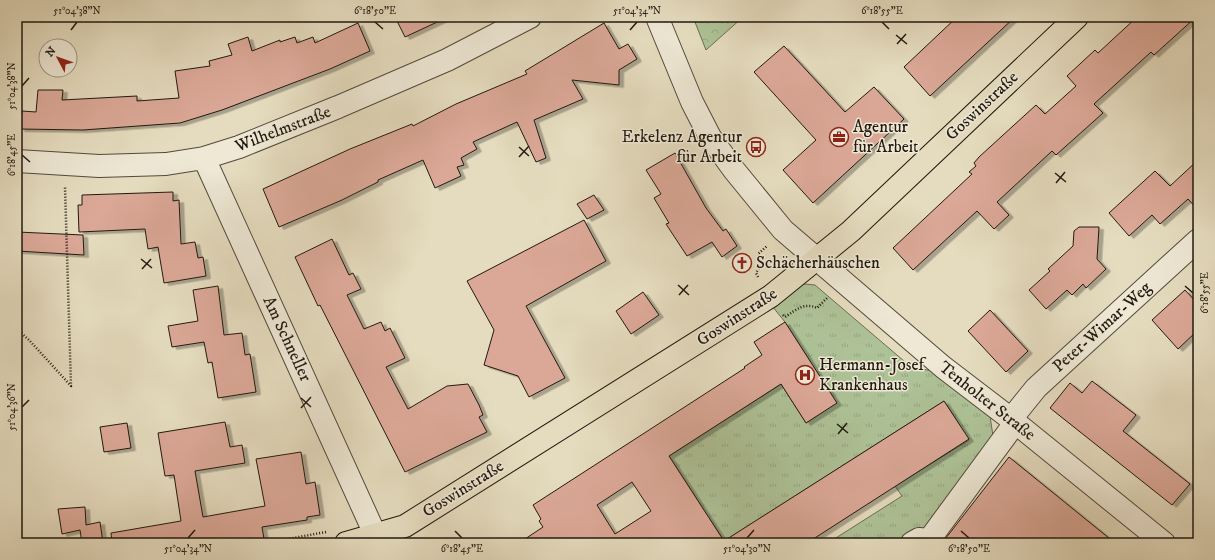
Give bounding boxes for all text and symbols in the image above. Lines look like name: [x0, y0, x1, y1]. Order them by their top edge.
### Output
text: 51°04'38"N: [53, 5, 101, 17]
text: 6°18'50"E: [354, 5, 396, 17]
text: 51°04'34"N: [613, 5, 661, 17]
text: 6°18'55"E: [861, 5, 903, 17]
north arrow: [38, 38, 78, 78]
text: N: [43, 44, 59, 60]
text: 51°04'38"N: [6, 62, 18, 110]
street label: Goswinstraße: [941, 67, 1023, 145]
street label: Wilhelmstraße: [231, 101, 334, 158]
place label: Agentur für Arbeit: [853, 116, 919, 158]
place label: Erkelenz Agentur für Arbeit: [622, 126, 743, 168]
office icon: Agentur für Arbeit: [828, 126, 850, 148]
text: 6°18'45"E: [6, 134, 18, 176]
bus stop icon: Erkelenz Agentur für Arbeit: [745, 136, 767, 158]
church icon: Schächerhäuschen: [731, 252, 753, 274]
place label: Schächerhäuschen: [756, 252, 880, 274]
text: 6°18'55"E: [1199, 272, 1211, 314]
street label: Peter-Wimar-Weg: [1048, 276, 1157, 377]
street label: Goswinstraße: [692, 283, 782, 351]
street label: Am Schneller: [258, 293, 317, 386]
place label: Hermann-Josef Krankenhaus: [819, 354, 926, 396]
street label: Tenholter Straße: [934, 356, 1040, 446]
hospital icon: Hermann-Josef Krankenhaus: [794, 364, 816, 386]
text: 51°04'36"N: [6, 383, 18, 431]
street label: Goswinstraße: [418, 455, 508, 523]
text: 51°04'34"N: [164, 543, 212, 555]
text: 6°18'45"E: [441, 543, 483, 555]
text: 51°04'30"N: [723, 543, 771, 555]
text: 6°18'50"E: [948, 543, 990, 555]

